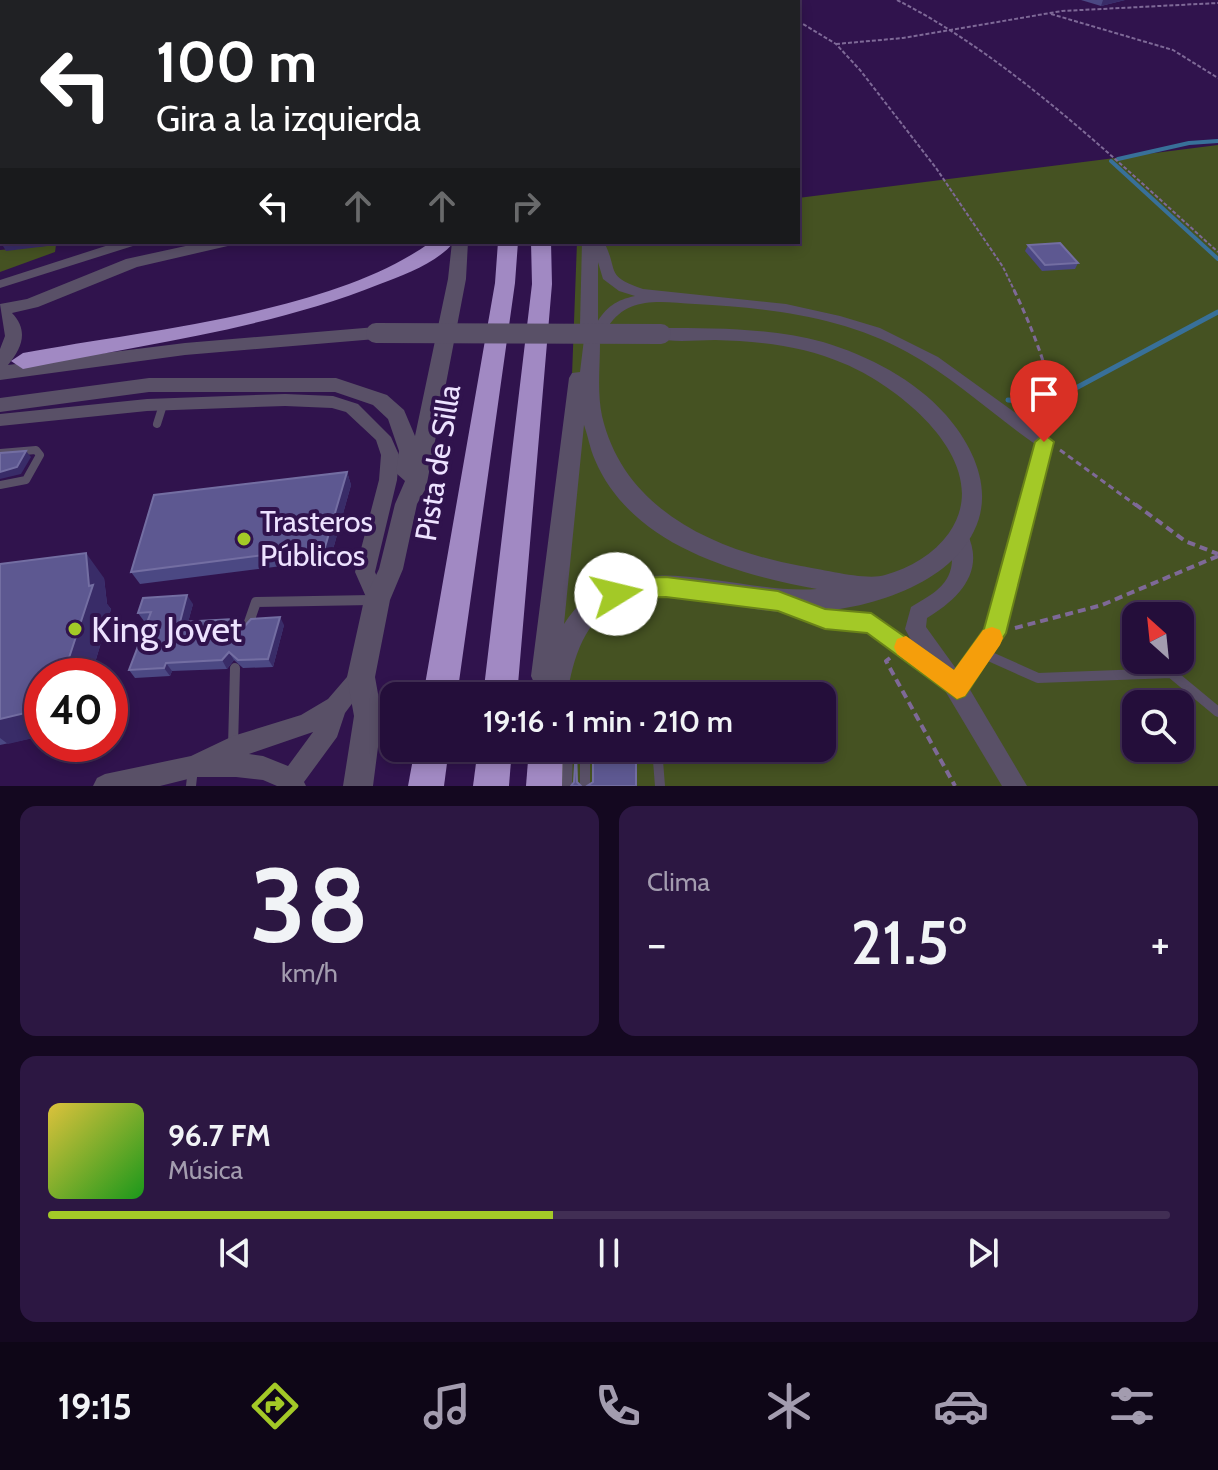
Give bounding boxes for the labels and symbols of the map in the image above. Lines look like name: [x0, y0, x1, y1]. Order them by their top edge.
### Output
pin: [1010, 360, 1078, 442]
street label: Pista de Silla: [407, 381, 468, 544]
place label: Trasteros Públicos: [260, 503, 373, 574]
marker: Trasteros Públicos: [235, 530, 253, 548]
position arrow: [574, 552, 658, 636]
north arrow: [1122, 602, 1194, 674]
place label: King Jovet: [91, 607, 242, 651]
marker: King Jovet: [66, 620, 84, 638]
speed limit sign: 40: [24, 658, 128, 762]

